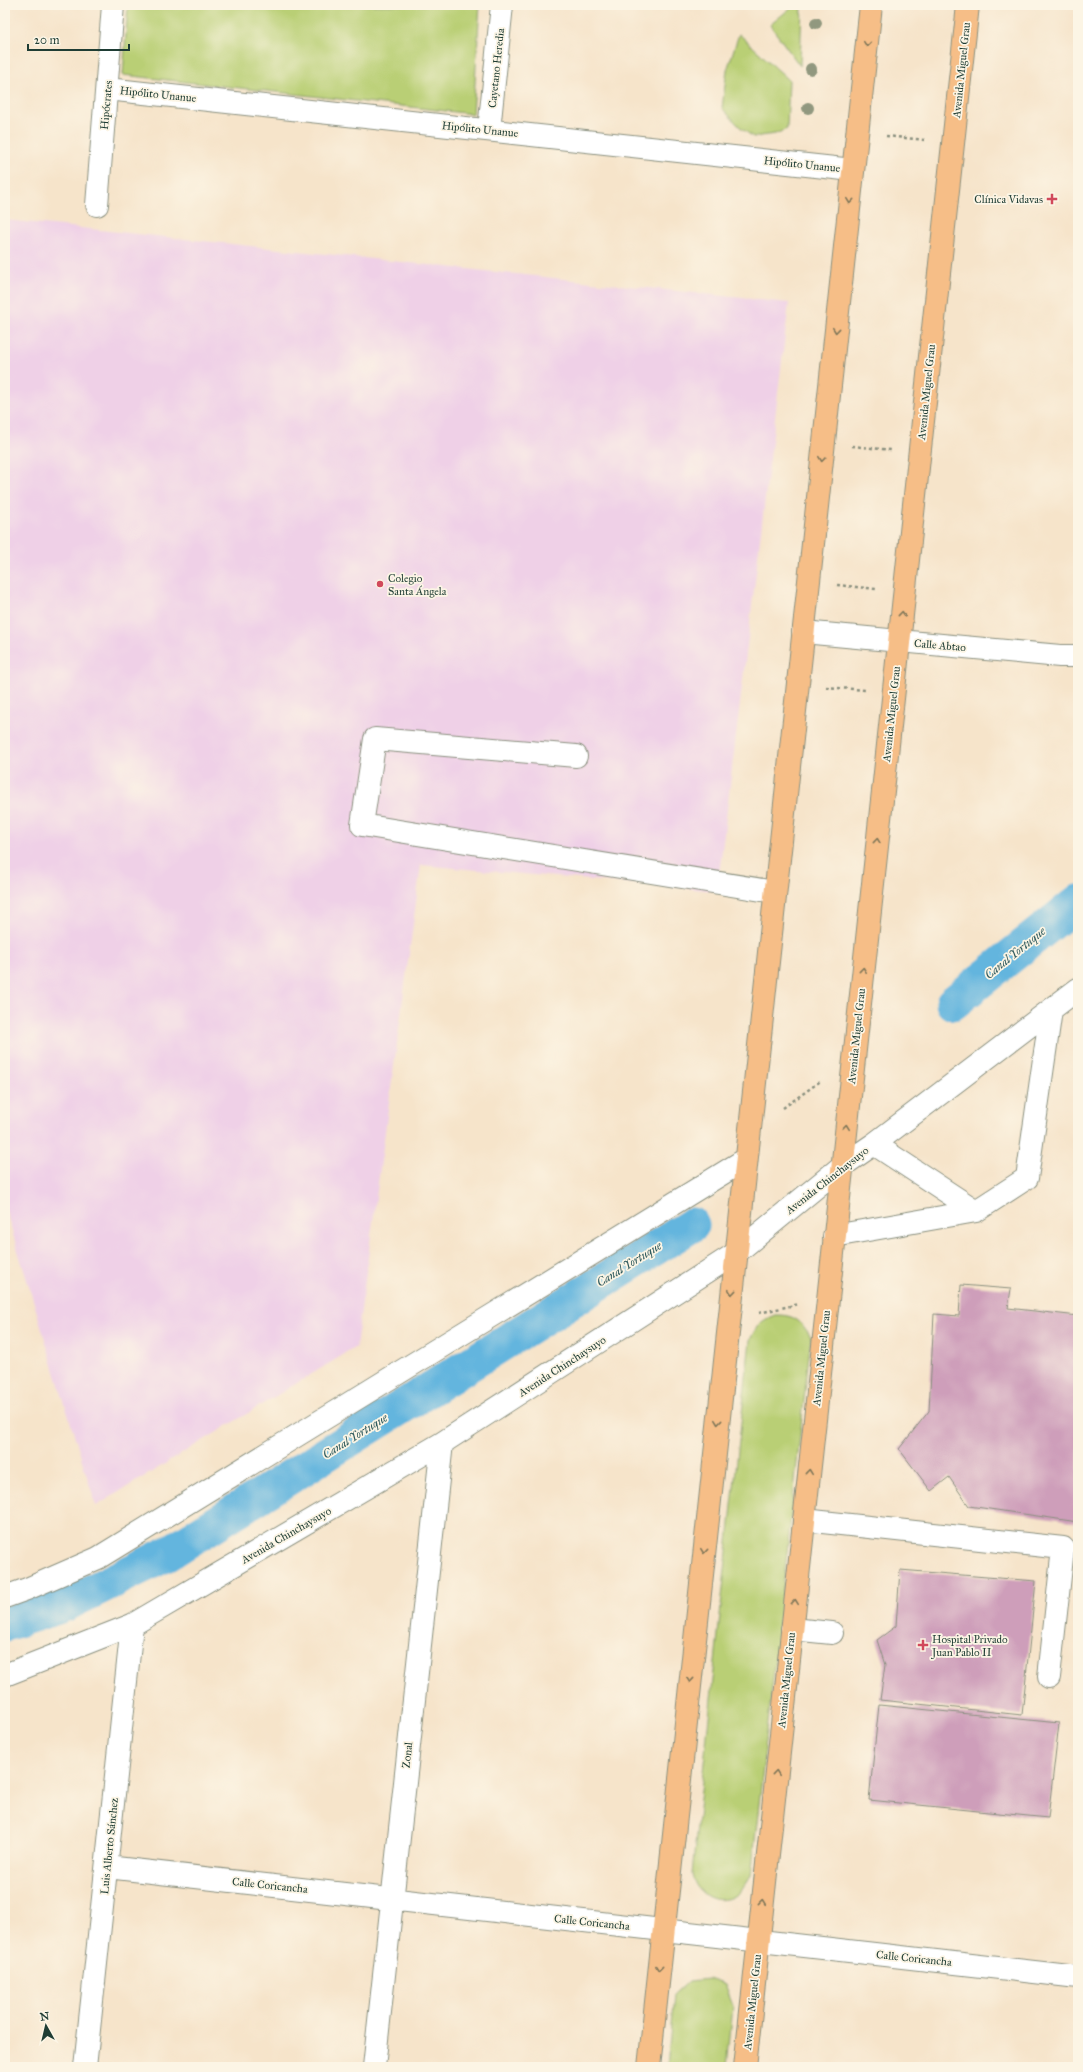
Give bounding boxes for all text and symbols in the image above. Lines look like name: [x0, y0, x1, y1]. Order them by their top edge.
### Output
street label: Avenida Miguel Grau: [950, 21, 973, 120]
scale bar: [28, 26, 129, 52]
street label: Cayetano Heredia: [486, 27, 507, 108]
text: 20 m: [34, 33, 60, 47]
one-way arrow: [862, 41, 871, 47]
street label: Hipócrates: [98, 80, 115, 130]
street label: Hipólito Unanue: [119, 84, 197, 105]
street label: Hipólito Unanue: [441, 119, 519, 140]
street label: Hipólito Unanue: [763, 154, 841, 175]
place label: Clínica Vidavas: [974, 193, 1043, 206]
marker: Clínica Vidavas: [1046, 193, 1058, 205]
one-way arrow: [846, 198, 855, 204]
one-way arrow: [832, 327, 841, 333]
street label: Avenida Miguel Grau: [915, 343, 938, 442]
one-way arrow: [818, 456, 827, 462]
place label: Colegio Santa Ángela: [388, 572, 447, 598]
marker: Colegio Santa Ángela: [375, 579, 385, 589]
one-way arrow: [897, 611, 906, 617]
street label: Calle Abtao: [914, 637, 967, 654]
street label: Avenida Miguel Grau: [880, 665, 903, 764]
one-way arrow: [872, 838, 881, 844]
water label: Canal Yortuque: [982, 924, 1049, 982]
one-way arrow: [858, 967, 867, 973]
street label: Avenida Miguel Grau: [845, 987, 868, 1086]
one-way arrow: [841, 1124, 850, 1130]
street label: Avenida Chinchaysuyo: [782, 1144, 872, 1217]
water label: Canal Yortuque: [594, 1238, 665, 1290]
one-way arrow: [728, 1289, 737, 1295]
street label: Avenida Miguel Grau: [810, 1309, 833, 1408]
street label: Avenida Chinchaysuyo: [515, 1333, 609, 1400]
water label: Canal Yortuque: [320, 1410, 391, 1462]
one-way arrow: [714, 1418, 723, 1425]
one-way arrow: [804, 1469, 813, 1475]
street label: Avenida Chinchaysuyo: [238, 1504, 334, 1567]
one-way arrow: [700, 1548, 709, 1554]
one-way arrow: [790, 1599, 799, 1605]
street label: Avenida Miguel Grau: [775, 1631, 798, 1730]
place label: Hospital Privado Juan Pablo II: [931, 1633, 1008, 1660]
marker: Hospital Privado Juan Pablo II: [917, 1639, 929, 1651]
one-way arrow: [686, 1677, 695, 1683]
street label: Zonal: [400, 1741, 415, 1769]
one-way arrow: [771, 1770, 780, 1776]
street label: Luis Alberto Sánchez: [98, 1797, 121, 1895]
street label: Calle Coricancha: [232, 1875, 309, 1896]
one-way arrow: [757, 1899, 766, 1905]
street label: Calle Coricancha: [554, 1912, 631, 1933]
street label: Calle Coricancha: [876, 1948, 953, 1969]
street label: Avenida Miguel Grau: [741, 1953, 764, 2052]
one-way arrow: [655, 1965, 664, 1971]
north arrow: [26, 2006, 66, 2046]
text: N: [39, 2009, 51, 2024]

